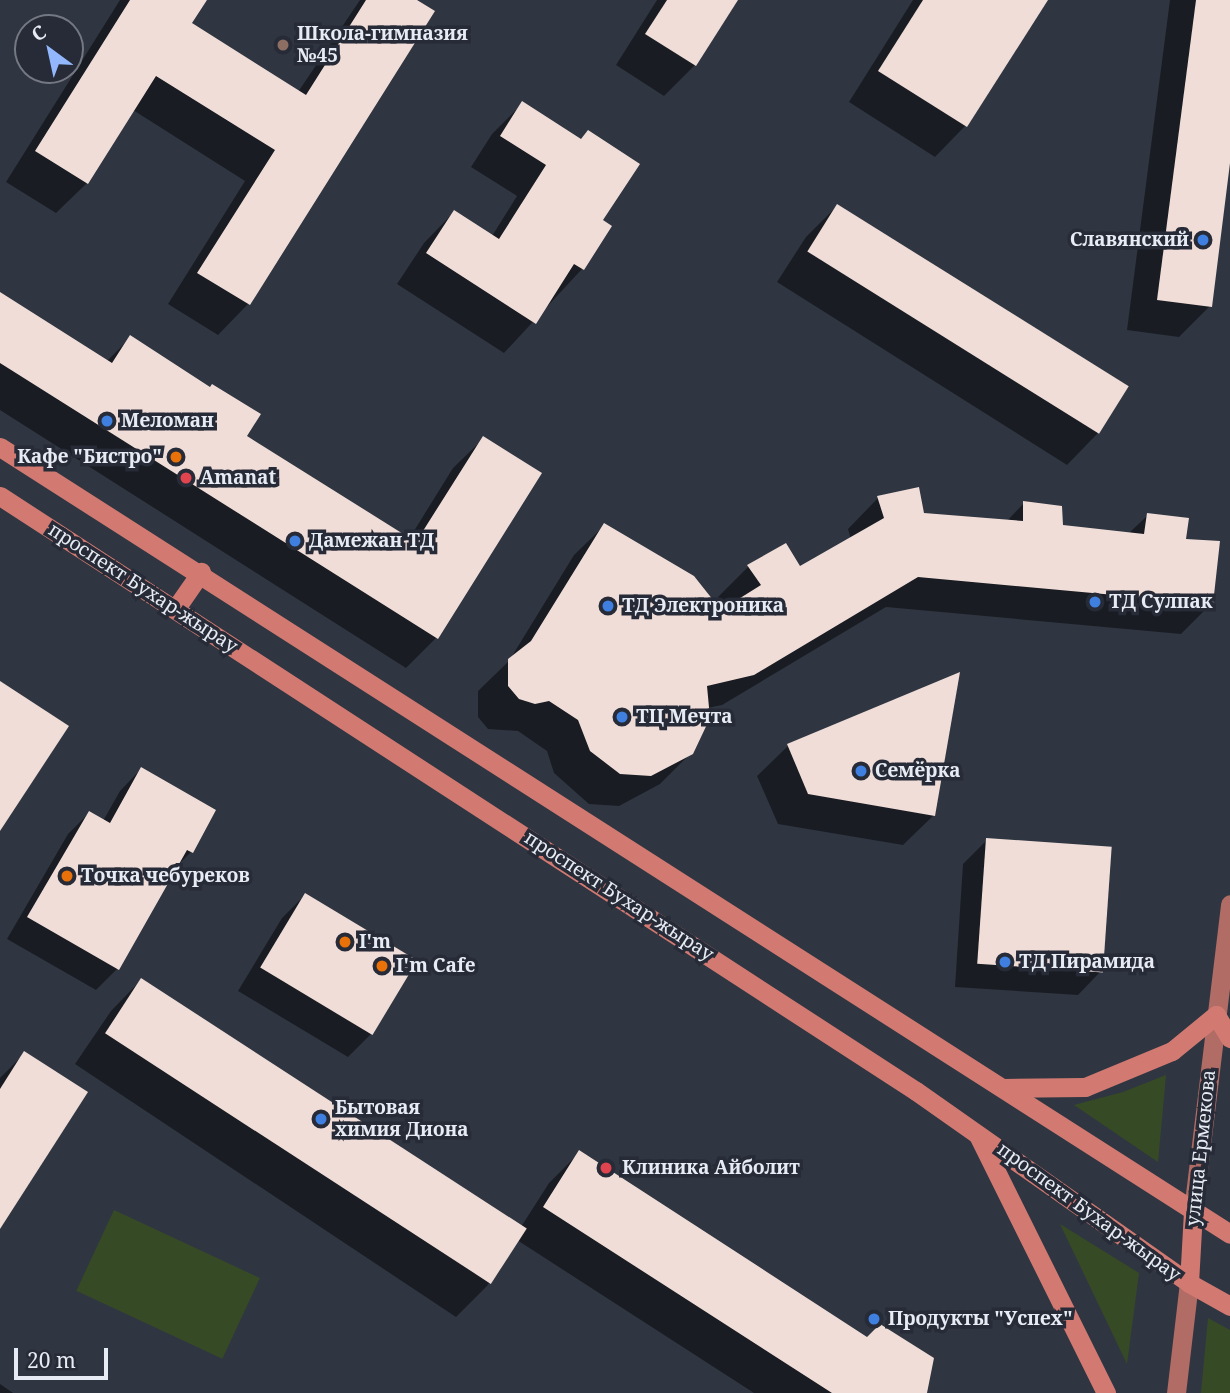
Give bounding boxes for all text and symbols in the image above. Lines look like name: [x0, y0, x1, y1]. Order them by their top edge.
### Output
north arrow: [14, 14, 84, 84]
text: С: [26, 19, 51, 47]
place label: Школа-гимназия №45: [297, 23, 468, 67]
marker: Школа-гимназия №45: [275, 37, 291, 53]
place label: Славянский: [1070, 229, 1189, 251]
marker: Славянский: [1195, 232, 1211, 248]
place label: Меломан: [121, 410, 214, 432]
marker: Меломан: [99, 413, 115, 429]
place label: Кафе "Бистро": [17, 446, 162, 468]
marker: Кафе "Бистро": [168, 449, 184, 465]
place label: Amanat: [200, 467, 276, 489]
marker: Amanat: [178, 470, 194, 486]
street label: проспект Бухар-жырау: [44, 518, 242, 658]
place label: Дамежан ТД: [309, 530, 434, 552]
marker: Дамежан ТД: [287, 533, 303, 549]
place label: ТД Сулпак: [1109, 591, 1213, 613]
marker: ТД Сулпак: [1087, 594, 1103, 610]
place label: ТД Электроника: [622, 595, 784, 617]
marker: ТД Электроника: [600, 598, 616, 614]
place label: ТЦ Мечта: [636, 706, 733, 728]
marker: ТЦ Мечта: [614, 709, 630, 725]
place label: Семёрка: [875, 760, 960, 782]
marker: Семёрка: [853, 763, 869, 779]
street label: проспект Бухар-жырау: [520, 826, 718, 966]
place label: Точка чебуреков: [81, 865, 250, 887]
marker: Точка чебуреков: [59, 868, 75, 884]
place label: I'm: [359, 931, 391, 953]
marker: I'm: [337, 934, 353, 950]
place label: ТД Пирамида: [1019, 951, 1155, 973]
marker: ТД Пирамида: [997, 954, 1013, 970]
place label: I'm Cafe: [396, 955, 476, 977]
marker: I'm Cafe: [374, 958, 390, 974]
street label: улица Ермекова: [1181, 1069, 1221, 1227]
place label: Бытовая химия Диона: [335, 1097, 469, 1141]
marker: Бытовая химия Диона: [313, 1111, 329, 1127]
street label: проспект Бухар-жырау: [993, 1138, 1185, 1286]
place label: Клиника Айболит: [622, 1157, 800, 1179]
marker: Клиника Айболит: [596, 1158, 616, 1178]
place label: Продукты "Успех": [888, 1308, 1073, 1330]
marker: Продукты "Успех": [866, 1311, 882, 1327]
scale bar: [18, 1334, 112, 1378]
text: 20 m: [27, 1346, 76, 1374]

